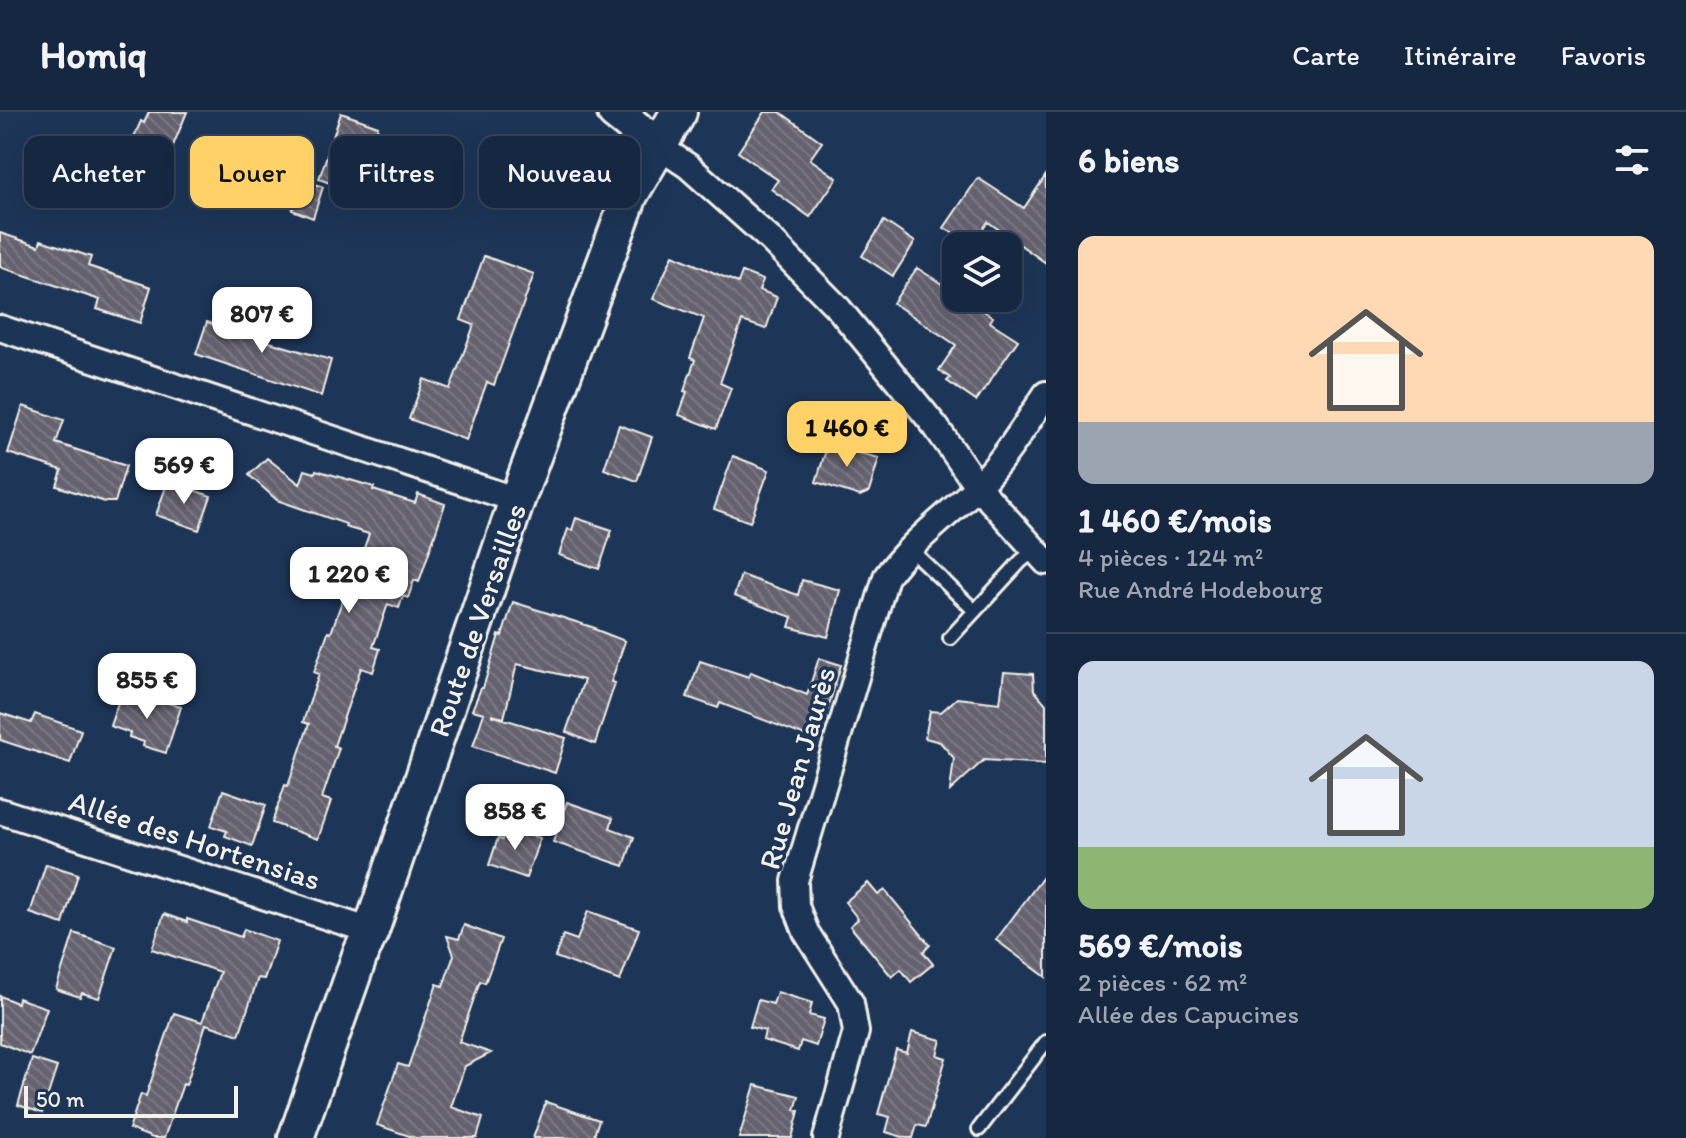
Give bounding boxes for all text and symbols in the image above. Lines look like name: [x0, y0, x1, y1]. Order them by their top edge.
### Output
text: Homiq: [40, 32, 147, 78]
text: Carte: [1292, 38, 1360, 72]
text: Itinéraire: [1404, 38, 1517, 72]
text: Favoris: [1561, 38, 1646, 72]
chip: Acheter: [24, 136, 174, 208]
chip: Louer: [190, 136, 314, 208]
chip: Filtres: [330, 136, 463, 208]
chip: Nouveau: [479, 136, 640, 208]
icon: filters: [1610, 138, 1654, 182]
text: 6 biens: [1078, 140, 1180, 181]
map controls: [942, 232, 1022, 312]
button: layers: [942, 232, 1022, 312]
pin: 807 €: [206, 287, 318, 355]
icon: home: [1294, 288, 1438, 432]
text: 807 €: [230, 297, 294, 329]
pin: 1 460 €: [773, 401, 921, 469]
text: 1 460 €: [805, 411, 889, 443]
pin: 569 €: [128, 438, 240, 506]
text: 569 €: [153, 448, 215, 480]
street label: Route de Versailles: [420, 498, 534, 742]
text: 1 460 €/mois: [1078, 500, 1272, 541]
text: 4 pièces · 124 m²: [1078, 541, 1263, 573]
pin: 1 220 €: [275, 547, 423, 615]
text: 1 220 €: [308, 557, 390, 589]
text: Rue André Hodebourg: [1078, 573, 1323, 605]
pin: 855 €: [91, 653, 203, 721]
text: 855 €: [116, 663, 178, 695]
street label: Rue Jean Jaurès: [750, 663, 844, 873]
icon: home: [1294, 713, 1438, 857]
street label: Allée des Hortensias: [65, 782, 325, 898]
pin: 858 €: [459, 784, 571, 852]
text: 858 €: [484, 794, 546, 826]
text: 569 €/mois: [1078, 925, 1243, 966]
text: 2 pièces · 62 m²: [1078, 966, 1247, 998]
text: Allée des Capucines: [1078, 998, 1299, 1030]
scale bar: [24, 1082, 238, 1118]
text: 50 m: [36, 1086, 85, 1113]

